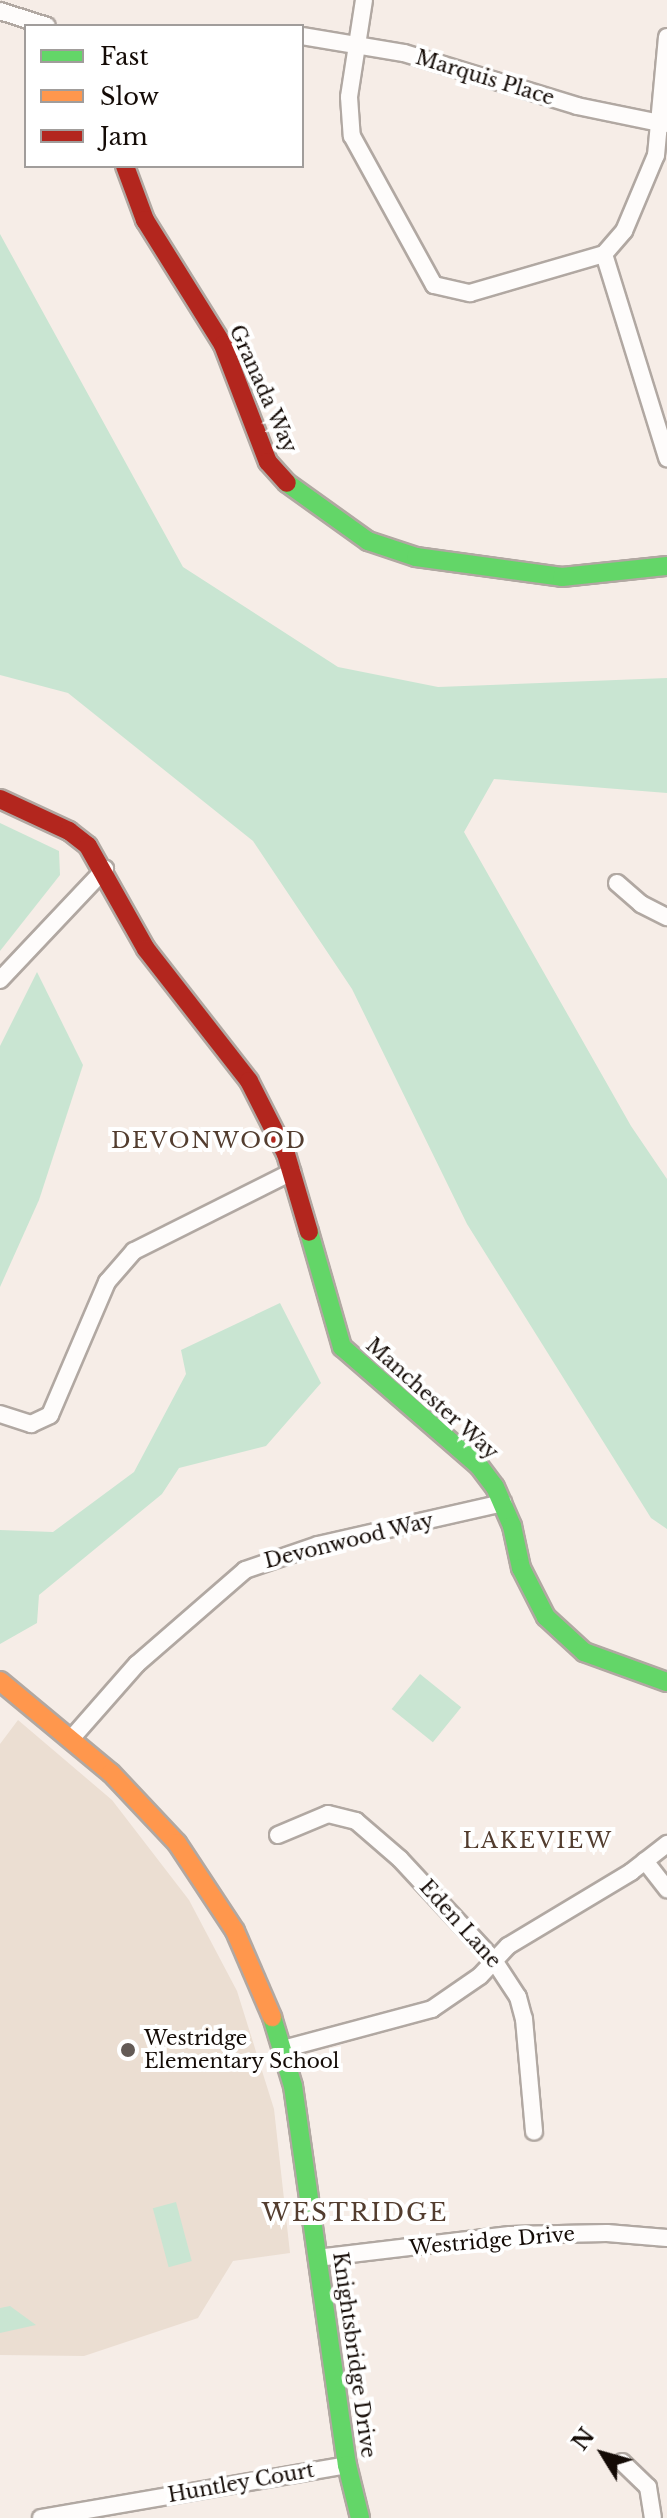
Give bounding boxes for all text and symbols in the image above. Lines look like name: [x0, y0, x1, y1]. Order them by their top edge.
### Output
legend: [24, 24, 304, 168]
text: Fast: [100, 42, 148, 71]
street label: Marquis Place: [413, 45, 557, 111]
text: Slow: [100, 82, 159, 111]
text: Jam: [100, 122, 148, 151]
street label: Granada Way: [224, 321, 302, 457]
district label: DEVONWOOD: [111, 1128, 307, 1154]
street label: Manchester Way: [360, 1333, 504, 1465]
street label: Devonwood Way: [261, 1508, 437, 1574]
district label: LAKEVIEW: [463, 1828, 613, 1854]
street label: Eden Lane: [414, 1875, 506, 1973]
place label: Westridge Elementary School: [144, 2026, 340, 2073]
marker: Westridge Elementary School: [119, 2041, 137, 2059]
district label: WESTRIDGE: [262, 2199, 448, 2227]
street label: Westridge Drive: [408, 2222, 576, 2260]
street label: Knightsbridge Drive: [328, 2250, 380, 2460]
north arrow: [563, 2414, 643, 2494]
text: N: [566, 2423, 600, 2456]
street label: Huntley Court: [166, 2458, 316, 2508]

